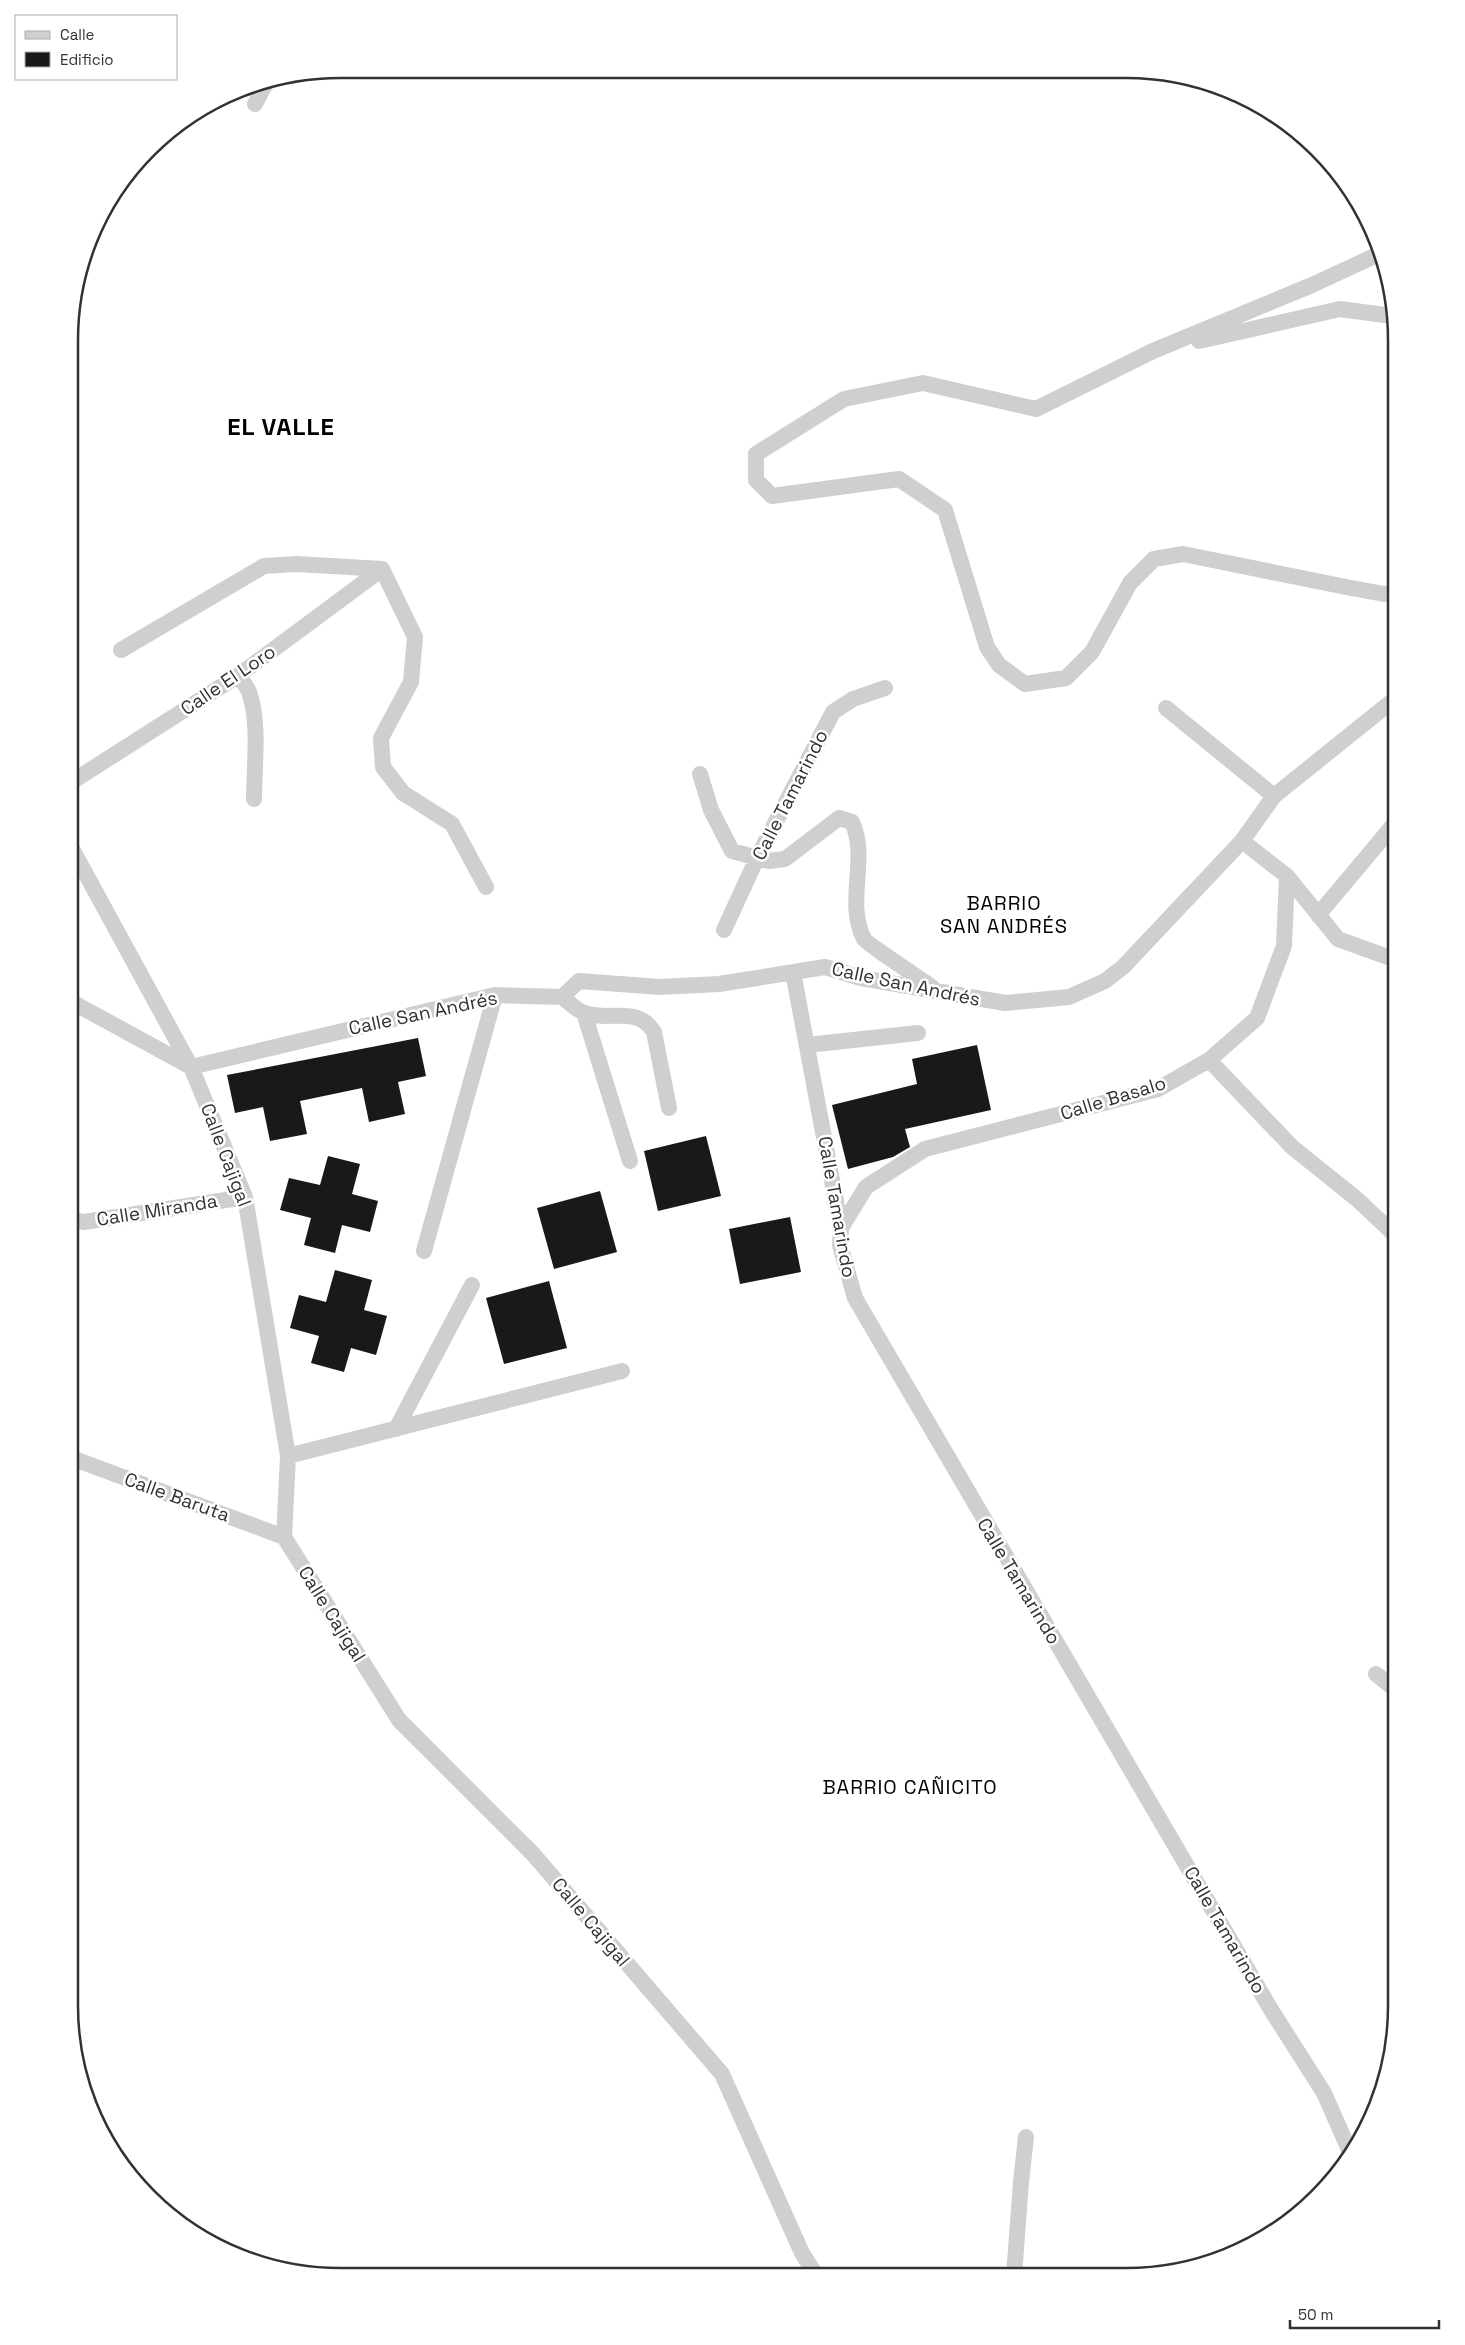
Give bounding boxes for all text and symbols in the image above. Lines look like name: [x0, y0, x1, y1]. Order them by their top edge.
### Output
legend: [15, 15, 178, 80]
text: Calle: [60, 25, 95, 44]
text: Edificio: [60, 50, 114, 69]
district label: EL VALLE: [227, 411, 335, 442]
street label: Calle El Loro: [176, 639, 280, 721]
street label: Calle Tamarindo: [746, 726, 834, 864]
district label: BARRIO SAN ANDRÉS: [940, 890, 1068, 939]
street label: Calle San Andrés: [829, 956, 983, 1012]
street label: Calle San Andrés: [346, 985, 500, 1041]
street label: Calle Basalo: [1057, 1070, 1169, 1126]
street label: Calle Cajigal: [195, 1100, 257, 1210]
street label: Calle Tamarindo: [812, 1134, 862, 1280]
street label: Calle Miranda: [95, 1188, 219, 1232]
street label: Calle Baruta: [121, 1466, 233, 1528]
street label: Calle Tamarindo: [971, 1513, 1067, 1649]
street label: Calle Cajigal: [293, 1561, 371, 1667]
district label: BARRIO CAÑICITO: [822, 1774, 998, 1800]
street label: Calle Tamarindo: [1178, 1862, 1272, 1998]
street label: Calle Cajigal: [546, 1872, 636, 1972]
scale bar: [1290, 2298, 1439, 2330]
text: 50 m: [1298, 2305, 1333, 2324]

